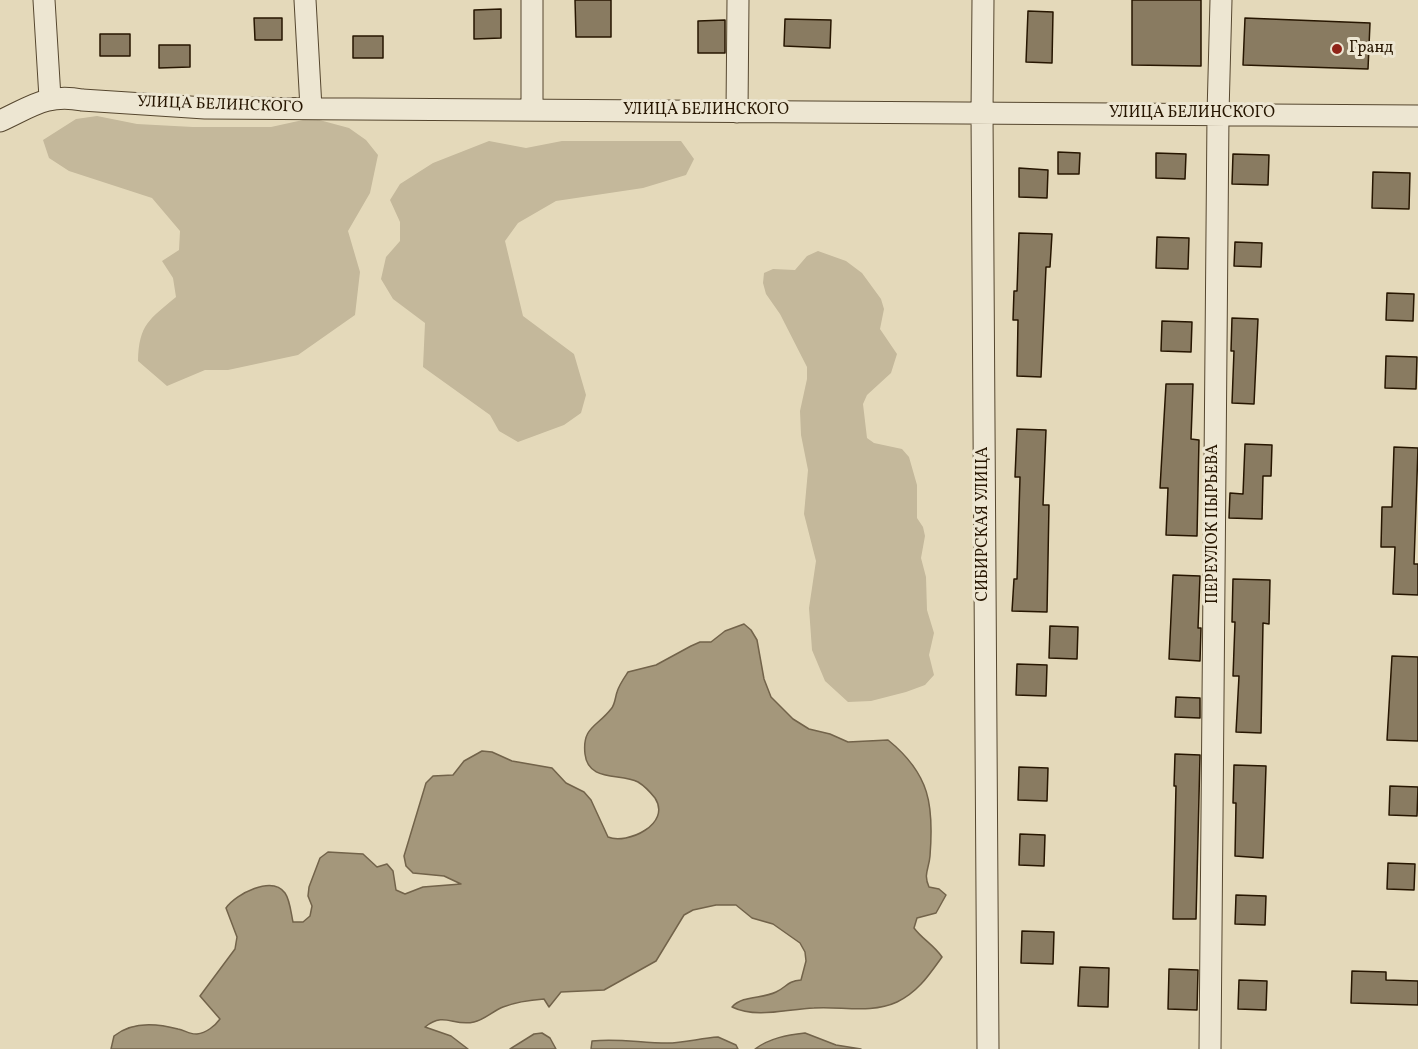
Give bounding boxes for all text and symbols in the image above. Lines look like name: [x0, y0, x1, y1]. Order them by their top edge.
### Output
place label: Гранд: [1349, 39, 1393, 59]
marker: Гранд: [1330, 42, 1344, 56]
street label: УЛИЦА БЕЛИНСКОГО: [137, 94, 303, 118]
street label: УЛИЦА БЕЛИНСКОГО: [623, 101, 789, 121]
street label: УЛИЦА БЕЛИНСКОГО: [1109, 104, 1275, 124]
street label: ПЕРЕУЛОК ПЫРЬЕВА: [1204, 444, 1224, 604]
street label: СИБИРСКАЯ УЛИЦА: [974, 446, 994, 602]

